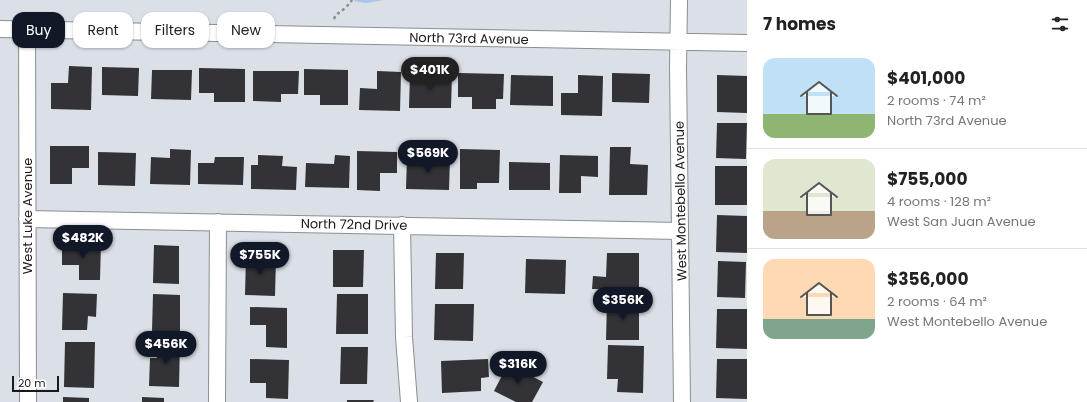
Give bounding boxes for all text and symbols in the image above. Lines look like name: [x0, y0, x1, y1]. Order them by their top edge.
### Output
chip: Buy: [12, 12, 65, 48]
chip: Rent: [73, 12, 133, 48]
chip: Filters: [141, 12, 209, 48]
chip: New: [217, 12, 275, 48]
text: 7 homes: [763, 12, 836, 36]
icon: filters: [1049, 13, 1071, 35]
street label: North 73rd Avenue: [409, 28, 529, 49]
pin: $401K: [402, 57, 458, 91]
text: $401K: [410, 60, 450, 79]
text: $401,000: [887, 66, 965, 90]
icon: home: [795, 74, 843, 122]
text: 2 rooms · 74 m²: [887, 91, 986, 110]
text: North 73rd Avenue: [887, 111, 1007, 130]
street label: West Montebello Avenue: [670, 121, 691, 281]
pin: $569K: [400, 140, 456, 174]
text: $569K: [407, 143, 449, 162]
street label: West Luke Avenue: [18, 158, 37, 274]
text: $755,000: [887, 167, 968, 191]
icon: home: [795, 175, 843, 223]
text: 4 rooms · 128 m²: [887, 192, 991, 211]
text: West San Juan Avenue: [887, 212, 1036, 231]
street label: North 72nd Drive: [301, 214, 407, 235]
pin: $482K: [55, 225, 111, 259]
text: $482K: [62, 228, 104, 247]
pin: $755K: [232, 242, 288, 276]
text: $755K: [239, 245, 281, 264]
text: $356,000: [887, 267, 968, 291]
icon: home: [795, 275, 843, 323]
pin: $356K: [595, 287, 651, 321]
text: $356K: [602, 290, 644, 309]
text: 2 rooms · 64 m²: [887, 292, 987, 311]
text: West Montebello Avenue: [887, 312, 1047, 331]
pin: $456K: [138, 331, 194, 365]
text: $456K: [144, 334, 188, 353]
pin: $316K: [490, 351, 546, 385]
text: $316K: [499, 354, 537, 373]
scale bar: [12, 374, 59, 393]
text: 20 m: [18, 375, 46, 391]

